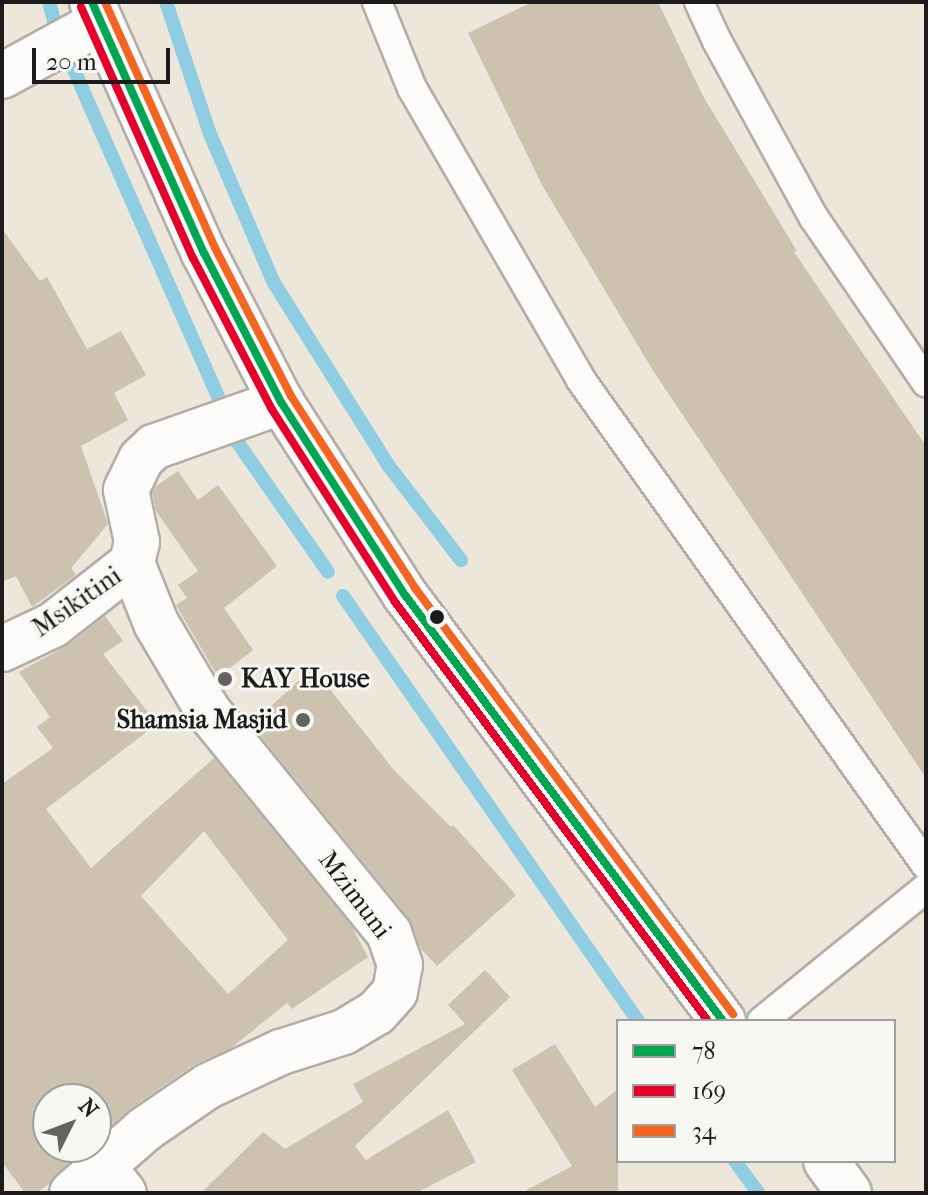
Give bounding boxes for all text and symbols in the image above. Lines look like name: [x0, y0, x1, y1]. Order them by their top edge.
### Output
scale bar: [36, 32, 174, 82]
text: 20 m: [46, 48, 97, 76]
street label: Msikitini: [26, 560, 128, 644]
unlabelled marker: [429, 609, 445, 625]
place label: KAY House: [241, 663, 370, 695]
marker: KAY House: [216, 670, 234, 688]
place label: Shamsia Masjid: [117, 704, 287, 736]
marker: Shamsia Masjid: [294, 711, 312, 729]
street label: Mzimuni: [312, 845, 398, 945]
legend: [616, 1019, 896, 1163]
text: 78: [692, 1037, 716, 1065]
text: 169: [692, 1077, 726, 1105]
north arrow: [32, 1083, 112, 1163]
text: N: [73, 1093, 104, 1123]
text: 34: [692, 1117, 716, 1145]

